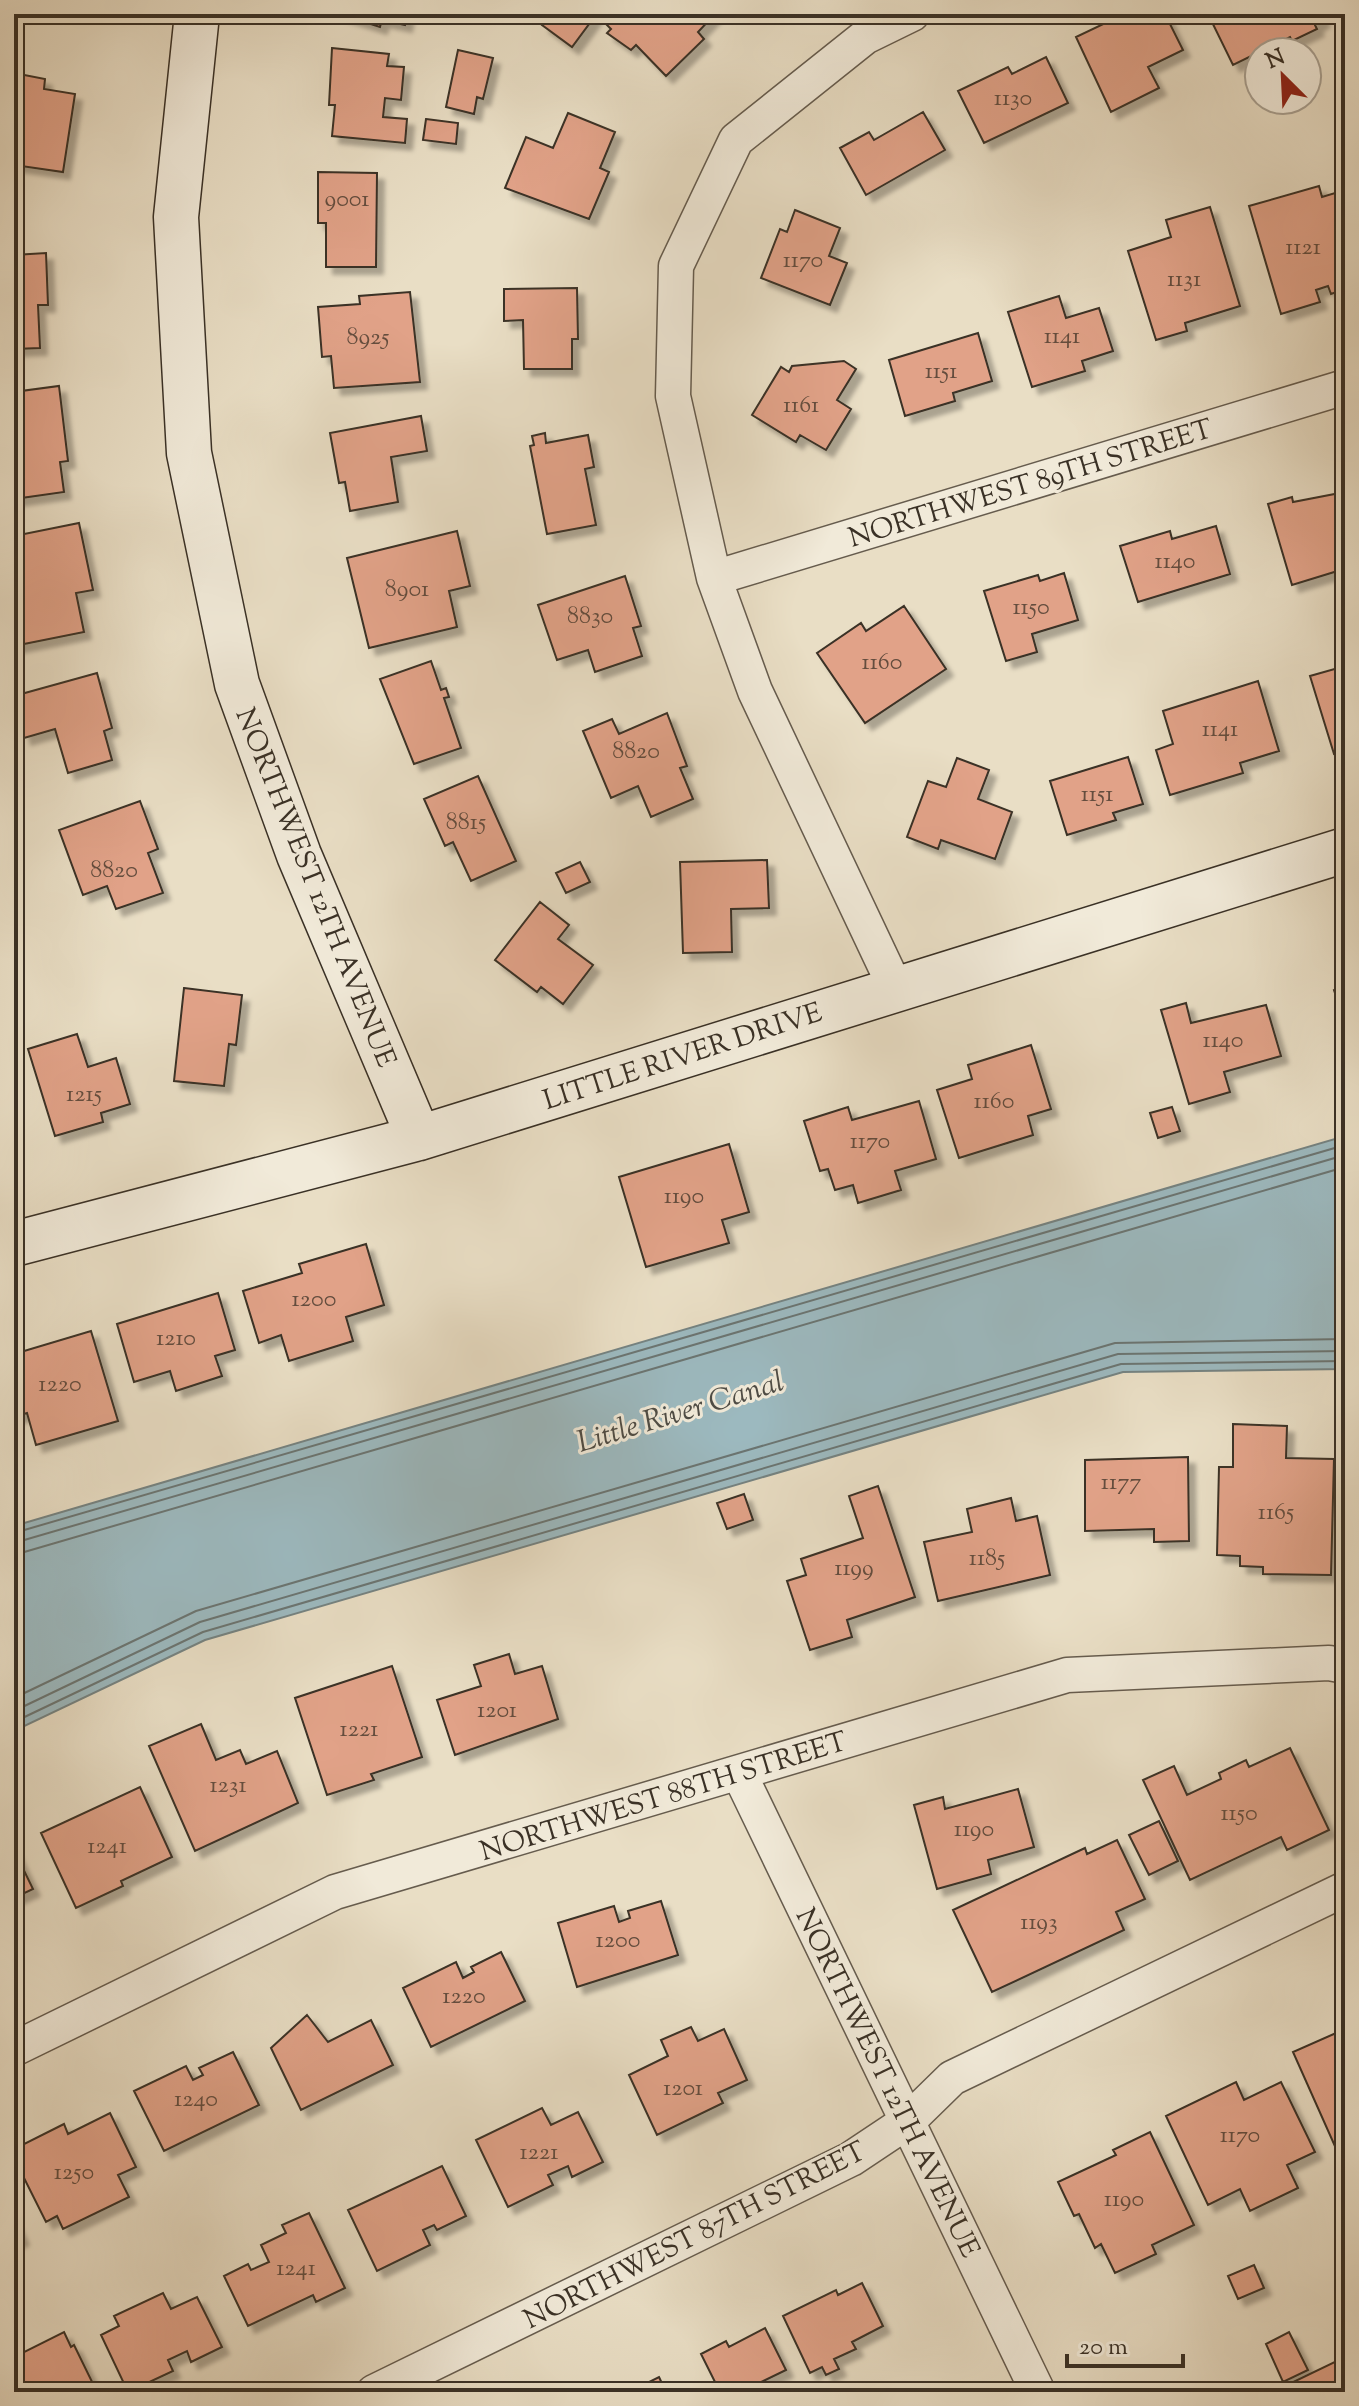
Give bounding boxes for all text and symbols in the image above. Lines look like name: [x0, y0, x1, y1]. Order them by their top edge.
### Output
north arrow: [1243, 36, 1323, 116]
text: N: [1262, 42, 1291, 79]
house number: 1130: [994, 82, 1032, 116]
house number: 9001: [325, 183, 369, 217]
house number: 1121: [1285, 231, 1321, 265]
house number: 1170: [783, 244, 823, 278]
house number: 1131: [1167, 263, 1201, 297]
house number: 1141: [1044, 320, 1080, 354]
house number: 8925: [346, 321, 390, 355]
house number: 1151: [925, 355, 957, 389]
house number: 1161: [783, 389, 819, 423]
street label: NORTHWEST 89TH STREET: [844, 410, 1218, 559]
house number: 1140: [1155, 545, 1195, 579]
house number: 8901: [385, 573, 429, 607]
house number: 1150: [1012, 591, 1050, 625]
house number: 8830: [567, 600, 613, 634]
house number: 1160: [862, 646, 902, 680]
street label: NORTHWEST 12TH AVENUE: [224, 702, 405, 1074]
house number: 1141: [1202, 713, 1238, 747]
house number: 8820: [612, 735, 660, 769]
house number: 1151: [1081, 778, 1113, 812]
house number: 8815: [446, 806, 486, 840]
house number: 8820: [90, 854, 138, 888]
street label: LITTLE RIVER DRIVE: [538, 994, 828, 1122]
house number: 1140: [1203, 1024, 1243, 1058]
house number: 1215: [66, 1078, 102, 1112]
house number: 1160: [974, 1085, 1014, 1119]
house number: 1170: [850, 1125, 890, 1159]
house number: 1190: [664, 1180, 704, 1214]
house number: 1200: [292, 1283, 336, 1317]
house number: 1210: [156, 1322, 196, 1356]
water label: Little River Canal: [572, 1361, 790, 1465]
house number: 1220: [38, 1368, 82, 1402]
house number: 1177: [1101, 1466, 1141, 1500]
house number: 1165: [1258, 1496, 1294, 1530]
house number: 1185: [969, 1542, 1005, 1576]
house number: 1199: [834, 1552, 874, 1586]
house number: 1201: [477, 1694, 517, 1728]
house number: 1221: [340, 1713, 378, 1747]
street label: NORTHWEST 88TH STREET: [475, 1723, 853, 1873]
house number: 1231: [209, 1769, 247, 1803]
house number: 1150: [1220, 1797, 1258, 1831]
house number: 1190: [954, 1813, 994, 1847]
house number: 1241: [87, 1830, 127, 1864]
street label: NORTHWEST 12TH AVENUE: [784, 1902, 989, 2265]
house number: 1193: [1020, 1906, 1058, 1940]
house number: 1200: [596, 1924, 640, 1958]
house number: 1220: [442, 1980, 486, 2014]
house number: 1201: [663, 2072, 703, 2106]
house number: 1240: [174, 2083, 218, 2117]
house number: 1170: [1220, 2119, 1260, 2153]
street label: NORTHWEST 87TH STREET: [517, 2133, 874, 2341]
house number: 1221: [520, 2136, 558, 2170]
house number: 1250: [54, 2156, 94, 2190]
house number: 1190: [1104, 2183, 1144, 2217]
house number: 1241: [276, 2252, 316, 2286]
scale bar: [1067, 2318, 1183, 2368]
text: 20 m: [1079, 2331, 1128, 2365]

